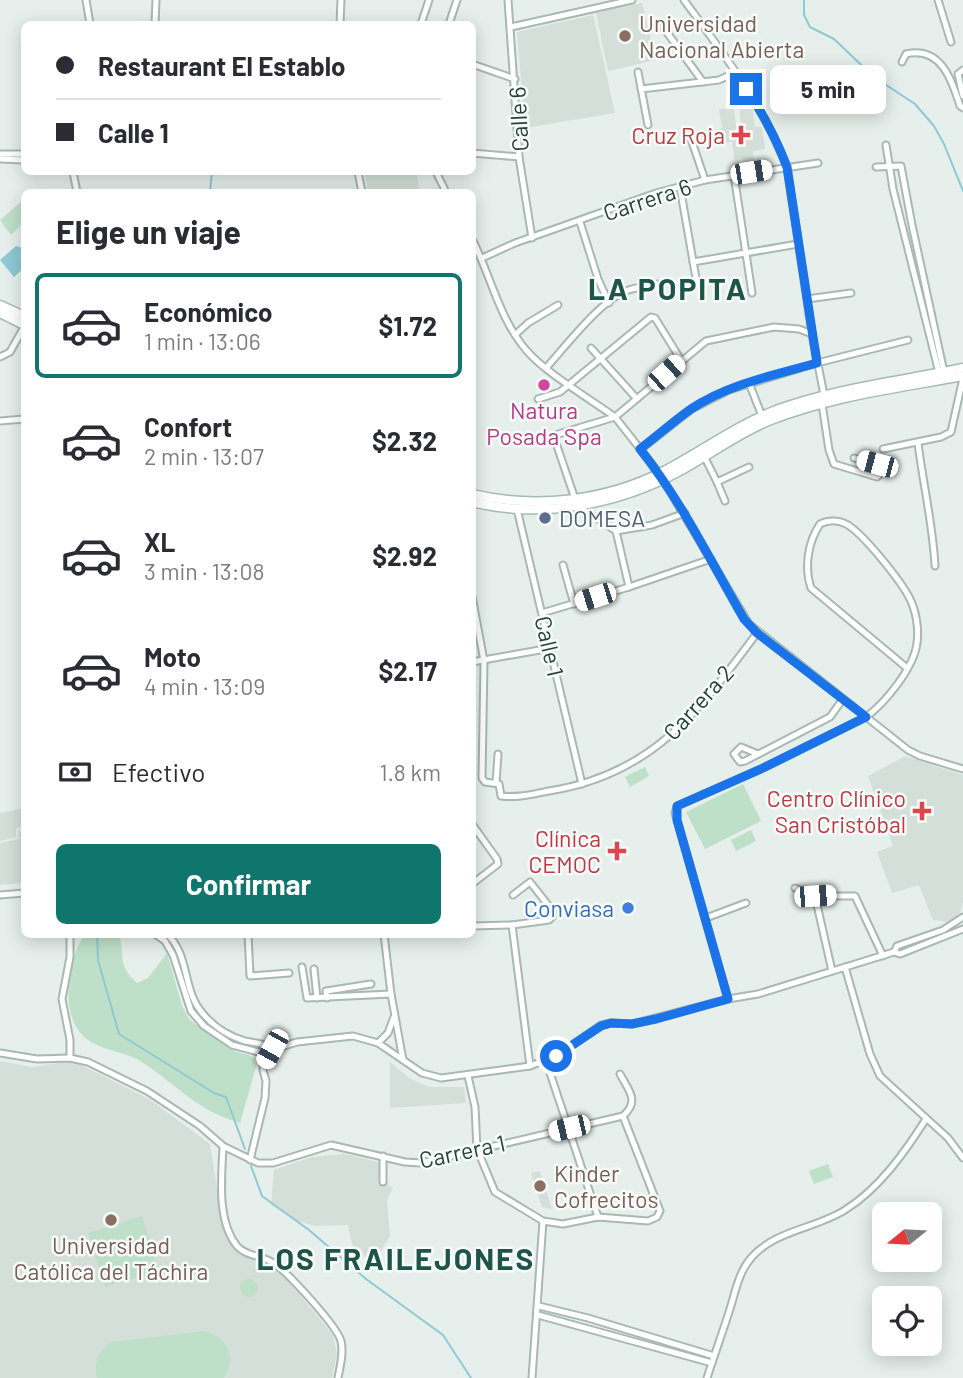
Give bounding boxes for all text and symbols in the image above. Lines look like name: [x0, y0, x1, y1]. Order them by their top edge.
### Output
place label: Universidad Nacional Abierta: [639, 9, 804, 63]
marker: Universidad Nacional Abierta: [617, 28, 633, 44]
text: Restaurant El Establo: [98, 50, 346, 81]
callout: 5 min: [770, 64, 886, 114]
route end: [730, 73, 762, 105]
text: 5 min: [801, 75, 855, 103]
street label: Calle 6: [502, 86, 534, 152]
text: Calle 1: [98, 117, 169, 148]
place label: Cruz Roja: [632, 121, 725, 149]
marker: Cruz Roja: [731, 125, 751, 145]
car: [729, 158, 774, 186]
street label: Carrera 6: [599, 172, 695, 226]
text: Elige un viaje: [56, 212, 241, 250]
district label: LA POPITA: [588, 270, 748, 306]
icon: car: [60, 294, 123, 357]
text: Económico: [144, 296, 273, 327]
text: $1.72: [378, 310, 437, 341]
text: 1 min · 13:06: [144, 327, 261, 355]
car: [644, 351, 689, 395]
marker: Natura Posada Spa: [536, 377, 552, 393]
place label: Natura Posada Spa: [486, 396, 602, 450]
icon: car: [60, 409, 123, 472]
text: Confort: [144, 411, 232, 442]
text: $2.32: [372, 425, 437, 456]
text: 2 min · 13:07: [144, 442, 264, 470]
car: [854, 448, 901, 480]
place label: DOMESA: [559, 504, 645, 532]
marker: DOMESA: [537, 510, 553, 526]
icon: car: [60, 524, 123, 587]
text: XL: [144, 526, 175, 557]
text: $2.92: [372, 540, 437, 571]
text: 3 min · 13:08: [144, 557, 264, 585]
car: [572, 581, 619, 613]
street label: Calle 1: [529, 613, 571, 679]
icon: car: [60, 639, 123, 702]
text: Moto: [144, 641, 201, 672]
text: $2.17: [378, 655, 437, 686]
street label: Carrera 2: [657, 659, 739, 745]
text: 4 min · 13:09: [144, 672, 265, 700]
icon: cash: [56, 753, 94, 791]
text: Efectivo: [112, 756, 205, 787]
text: 1.8 km: [379, 758, 441, 786]
place label: Centro Clínico San Cristóbal: [767, 784, 906, 838]
marker: Centro Clínico San Cristóbal: [912, 801, 932, 821]
place label: Clínica CEMOC: [528, 824, 601, 878]
marker: Clínica CEMOC: [607, 841, 627, 861]
button: Confirmar: [56, 844, 441, 924]
car: [794, 884, 837, 908]
place label: Conviasa: [524, 894, 614, 922]
marker: Conviasa: [620, 900, 636, 916]
car: [253, 1026, 292, 1072]
route start: [540, 1040, 572, 1072]
car: [547, 1113, 592, 1143]
street label: Carrera 1: [416, 1128, 508, 1174]
place label: Kinder Cofrecitos: [554, 1159, 659, 1213]
marker: Kinder Cofrecitos: [532, 1178, 548, 1194]
north arrow: [872, 1202, 942, 1272]
map controls: [872, 1202, 942, 1356]
marker: Universidad Católica del Táchira: [103, 1212, 119, 1228]
place label: Universidad Católica del Táchira: [14, 1231, 208, 1285]
district label: LOS FRAILEJONES: [257, 1240, 535, 1276]
button: locate: [872, 1286, 942, 1356]

